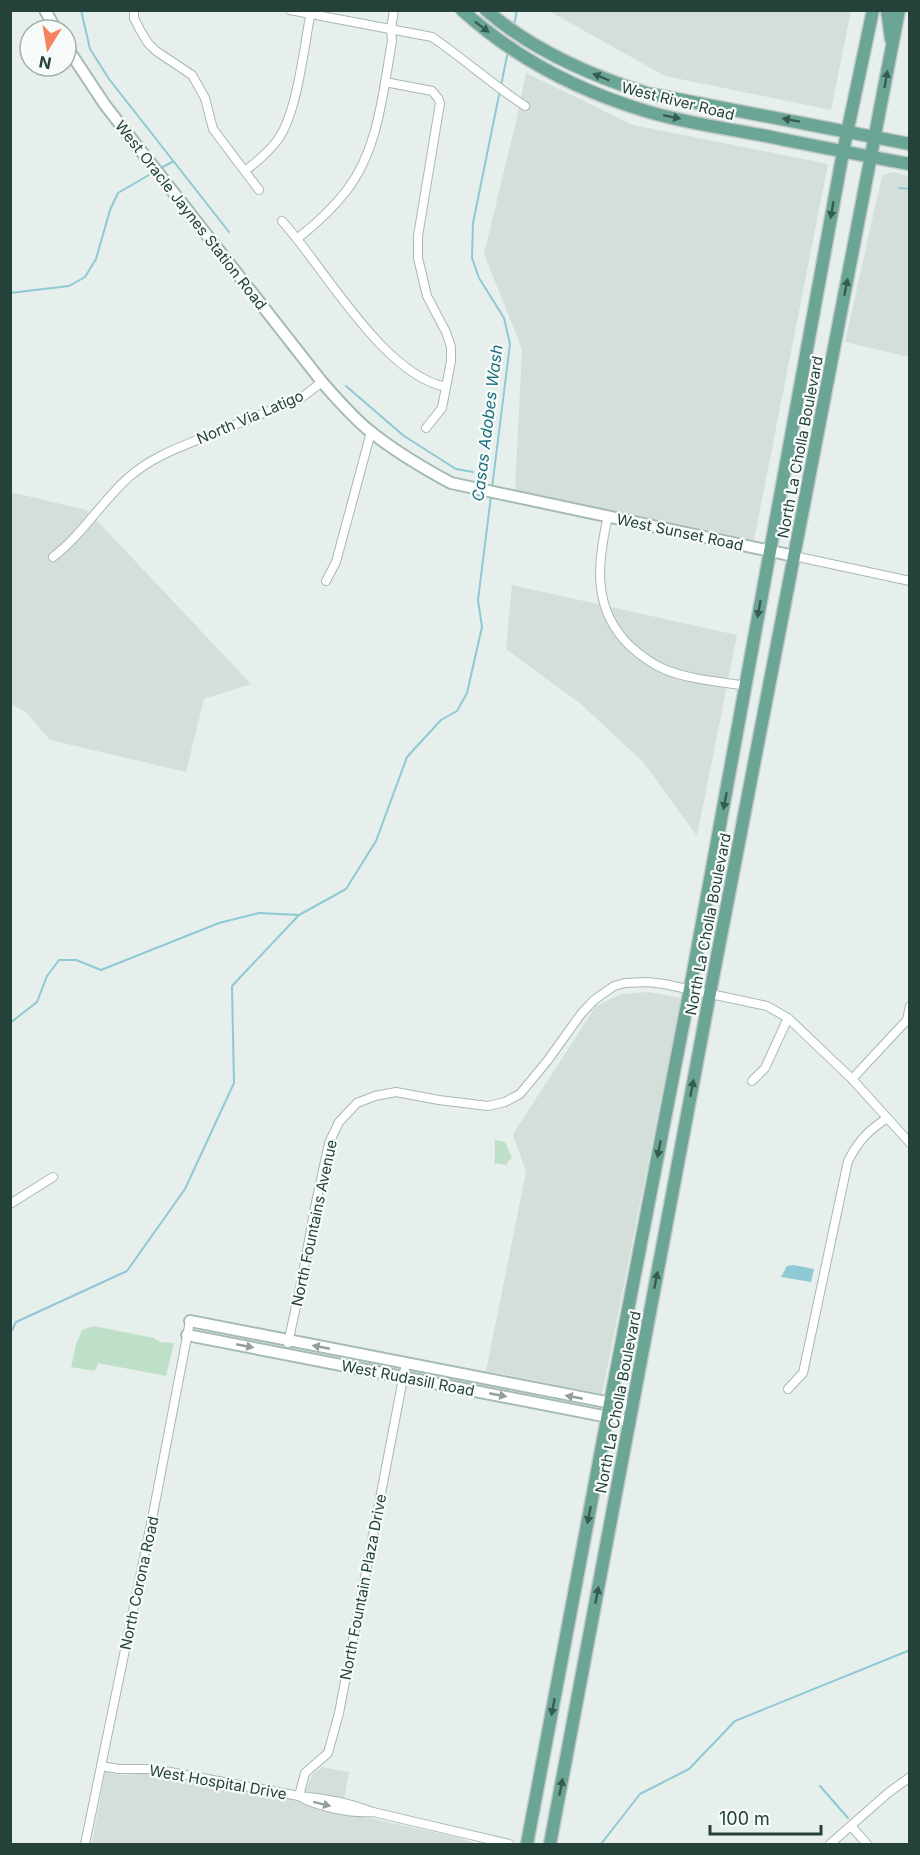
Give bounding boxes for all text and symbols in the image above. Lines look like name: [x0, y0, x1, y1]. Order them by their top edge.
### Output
north arrow: [18, 18, 78, 78]
one-way arrow: [475, 21, 490, 33]
text: N: [37, 52, 53, 74]
one-way arrow: [882, 70, 891, 89]
one-way arrow: [592, 72, 610, 81]
street label: West River Road: [619, 78, 737, 124]
one-way arrow: [663, 113, 681, 123]
one-way arrow: [781, 115, 800, 124]
street label: West Oracle Jaynes Station Road: [111, 116, 271, 314]
one-way arrow: [827, 200, 836, 219]
one-way arrow: [842, 277, 851, 296]
water label: Casas Adobes Wash: [467, 343, 507, 503]
street label: North La Cholla Boulevard: [773, 354, 827, 540]
street label: North Via Latigo: [194, 386, 306, 448]
street label: West Sunset Road: [615, 509, 745, 555]
one-way arrow: [755, 600, 764, 619]
one-way arrow: [720, 792, 729, 811]
street label: North La Cholla Boulevard: [681, 831, 735, 1017]
one-way arrow: [688, 1079, 697, 1098]
street label: North Fountains Avenue: [287, 1138, 341, 1308]
one-way arrow: [654, 1140, 663, 1159]
one-way arrow: [652, 1270, 661, 1289]
street label: North La Cholla Boulevard: [591, 1309, 645, 1495]
one-way arrow: [235, 1342, 254, 1351]
one-way arrow: [311, 1342, 330, 1351]
street label: West Rudasill Road: [340, 1356, 476, 1400]
one-way arrow: [489, 1391, 508, 1400]
one-way arrow: [565, 1392, 584, 1401]
street label: North Fountain Plaza Drive: [336, 1492, 390, 1682]
one-way arrow: [584, 1506, 593, 1525]
street label: North Corona Road: [116, 1514, 162, 1652]
one-way arrow: [593, 1586, 602, 1605]
one-way arrow: [548, 1698, 557, 1717]
street label: West Hospital Drive: [148, 1761, 288, 1803]
one-way arrow: [557, 1777, 566, 1796]
scale bar: [710, 1798, 821, 1836]
one-way arrow: [312, 1800, 331, 1810]
text: 100 m: [719, 1808, 770, 1829]

